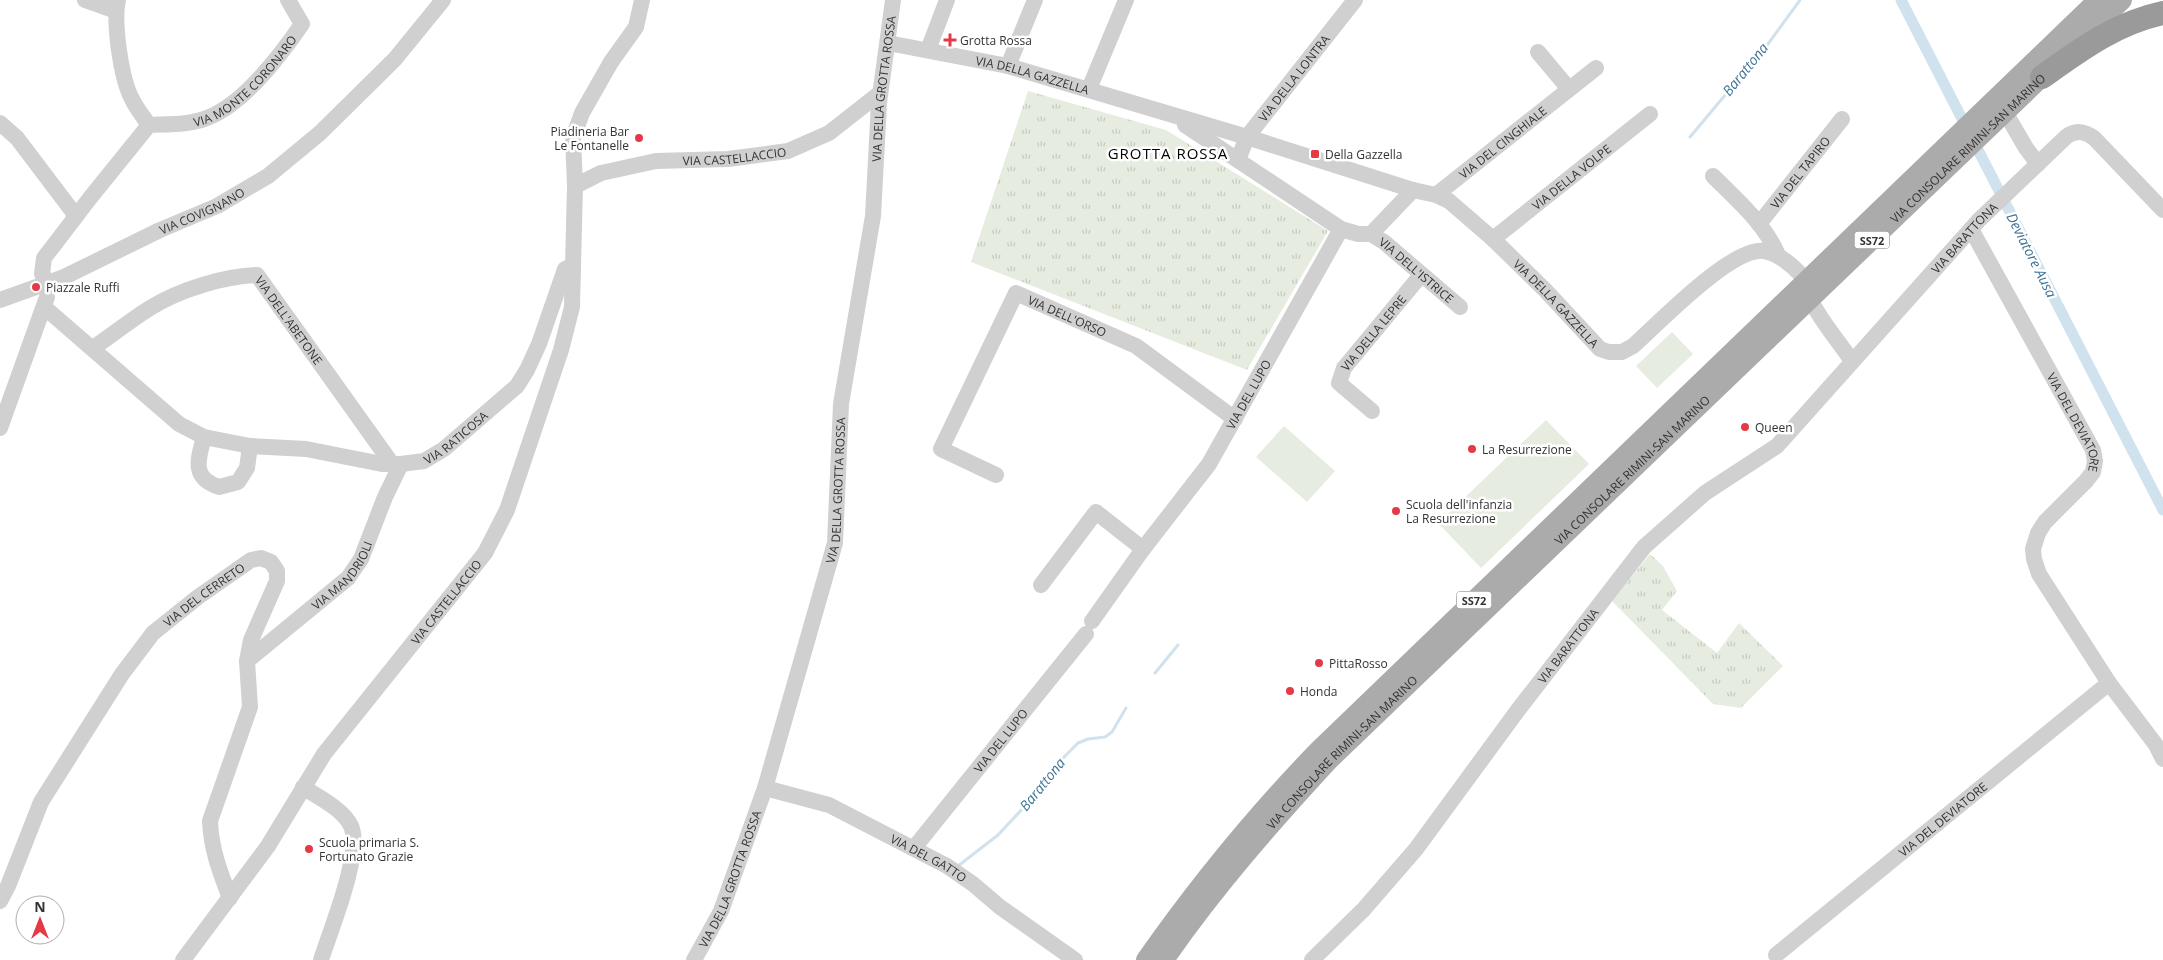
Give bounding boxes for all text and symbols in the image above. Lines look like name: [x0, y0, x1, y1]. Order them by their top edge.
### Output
street label: VIA DELLA GROTTA ROSSA: [867, 14, 899, 162]
street label: VIA DELLA LONTRA: [1254, 31, 1333, 125]
street label: VIA MONTE CORONARO: [192, 32, 300, 130]
place label: Grotta Rossa: [960, 32, 1032, 49]
marker: Grotta Rossa: [944, 34, 956, 46]
water label: Barattona: [1718, 39, 1772, 99]
street label: VIA DELLA GAZZELLA: [974, 52, 1092, 98]
street label: VIA CONSOLARE RIMINI-SAN MARINO: [1886, 69, 2049, 227]
street label: VIA DEL CINGHIALE: [1455, 102, 1550, 182]
place label: Piadineria Bar Le Fontanelle: [551, 123, 629, 154]
marker: Piadineria Bar Le Fontanelle: [633, 132, 645, 144]
street label: VIA DEL TAPIRO: [1766, 133, 1834, 212]
street label: VIA DELLA VOLPE: [1528, 140, 1614, 213]
street label: VIA CASTELLACCIO: [682, 143, 787, 169]
district label: GROTTA ROSSA: [1108, 143, 1228, 163]
place label: Della Gazzella: [1325, 146, 1402, 163]
marker: Della Gazzella: [1309, 148, 1321, 160]
street label: VIA COVIGNANO: [157, 183, 248, 238]
street label: VIA BARATTONA: [1927, 198, 2001, 277]
water label: Deviatore Ausa: [2002, 209, 2062, 301]
road number: SS72: [1854, 232, 1890, 248]
street label: VIA DELL'ISTRICE: [1376, 233, 1457, 307]
street label: VIA DELLA GAZZELLA: [1510, 255, 1603, 352]
street label: VIA DELL'ABETONE: [252, 272, 327, 368]
place label: Piazzale Ruffi: [46, 279, 120, 296]
marker: Piazzale Ruffi: [30, 281, 42, 293]
street label: VIA DELL'ORSO: [1025, 291, 1109, 340]
street label: VIA DELLA LEPRE: [1337, 291, 1410, 374]
street label: VIA DEL LUPO: [1222, 356, 1275, 432]
street label: VIA DEL DEVIATORE: [2043, 370, 2104, 473]
street label: VIA CONSOLARE RIMINI-SAN MARINO: [1550, 391, 1713, 548]
street label: VIA RATICOSA: [420, 406, 491, 468]
street label: VIA DELLA GROTTA ROSSA: [821, 416, 849, 565]
place label: Queen: [1755, 419, 1793, 436]
marker: Queen: [1739, 421, 1751, 433]
place label: La Resurrezione: [1482, 441, 1572, 458]
marker: La Resurrezione: [1466, 443, 1478, 455]
place label: Scuola dell'infanzia La Resurrezione: [1406, 496, 1512, 527]
marker: Scuola dell'infanzia La Resurrezione: [1390, 505, 1402, 517]
street label: VIA MANDRIOLI: [308, 538, 376, 613]
street label: VIA CASTELLACCIO: [407, 556, 485, 648]
street label: VIA DEL CERRETO: [159, 558, 248, 630]
road number: SS72: [1456, 592, 1492, 608]
street label: VIA BARATTONA: [1533, 604, 1602, 687]
place label: PittaRosso: [1329, 655, 1388, 672]
marker: PittaRosso: [1313, 657, 1325, 669]
street label: VIA CONSOLARE RIMINI-SAN MARINO: [1262, 671, 1421, 833]
place label: Honda: [1300, 683, 1337, 700]
marker: Honda: [1284, 685, 1296, 697]
street label: VIA DEL LUPO: [970, 705, 1031, 776]
water label: Barattona: [1015, 754, 1069, 814]
street label: VIA DEL DEVIATORE: [1895, 778, 1990, 860]
street label: VIA DELLA GROTTA ROSSA: [694, 808, 765, 950]
street label: VIA DEL GATTO: [888, 830, 970, 886]
place label: Scuola primaria S. Fortunato Grazie: [319, 834, 419, 865]
marker: Scuola primaria S. Fortunato Grazie: [303, 843, 315, 855]
north arrow: [15, 895, 65, 945]
text: N: [34, 897, 46, 916]

